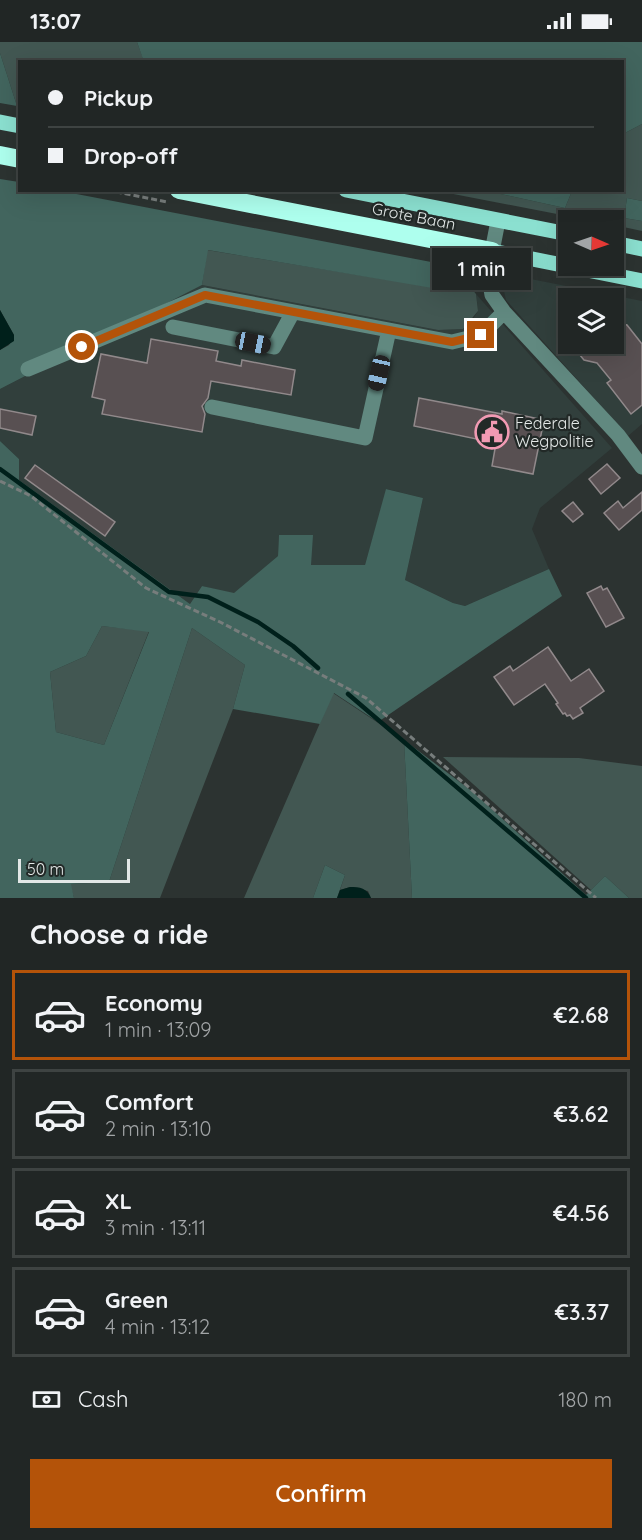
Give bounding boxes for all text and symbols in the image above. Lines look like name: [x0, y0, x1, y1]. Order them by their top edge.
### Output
text: 13:07: [30, 7, 81, 35]
text: Pickup: [84, 84, 153, 112]
text: Drop-off: [84, 142, 178, 170]
street label: Grote Baan: [371, 198, 457, 234]
north arrow: [558, 210, 624, 276]
map controls: [558, 210, 624, 354]
callout: 1 min: [432, 248, 530, 290]
text: 1 min: [458, 256, 505, 281]
button: layers: [558, 288, 624, 354]
route end: [467, 321, 494, 348]
car: [234, 331, 272, 355]
route start: [68, 333, 95, 360]
car: [366, 353, 392, 393]
place label: Federale Wegpolitie: [515, 413, 594, 451]
public building icon: Federale Wegpolitie: [474, 414, 510, 450]
scale bar: [18, 856, 130, 884]
text: 50 m: [27, 859, 64, 879]
text: Choose a ride: [30, 917, 208, 951]
icon: car: [33, 988, 87, 1042]
text: Economy: [105, 989, 203, 1017]
text: €2.68: [553, 1001, 609, 1029]
text: 1 min · 13:09: [105, 1017, 211, 1042]
icon: car: [33, 1087, 87, 1141]
text: Comfort: [105, 1088, 194, 1116]
text: €3.62: [554, 1100, 609, 1128]
text: 2 min · 13:10: [105, 1116, 211, 1141]
icon: car: [33, 1186, 87, 1240]
text: XL: [105, 1187, 132, 1215]
text: €4.56: [553, 1199, 609, 1227]
text: 3 min · 13:11: [105, 1215, 206, 1240]
icon: car: [33, 1285, 87, 1339]
text: Green: [105, 1286, 168, 1314]
text: €3.37: [555, 1298, 609, 1326]
text: 4 min · 13:12: [105, 1314, 210, 1339]
icon: cash: [30, 1383, 63, 1416]
text: Cash: [78, 1385, 129, 1413]
text: 180 m: [558, 1387, 612, 1412]
button: Confirm: [30, 1459, 612, 1528]

